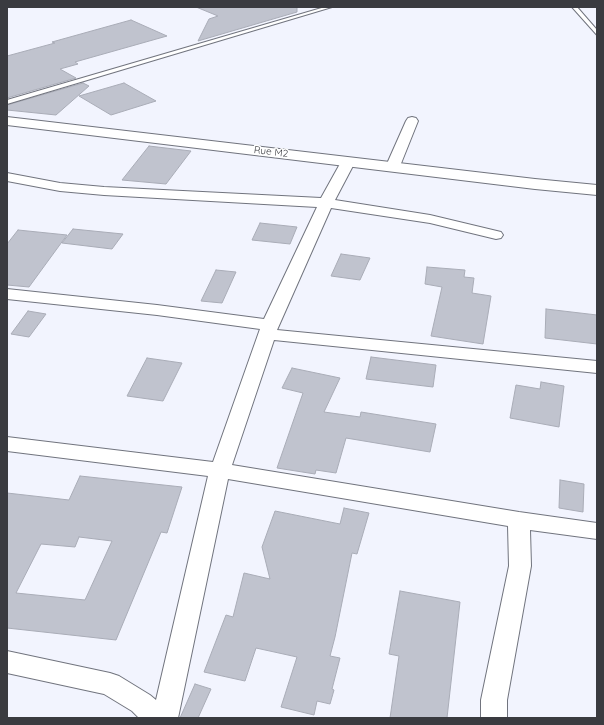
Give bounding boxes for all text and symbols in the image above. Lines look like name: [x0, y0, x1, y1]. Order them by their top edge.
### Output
street label: Rue M2: [253, 144, 289, 160]

